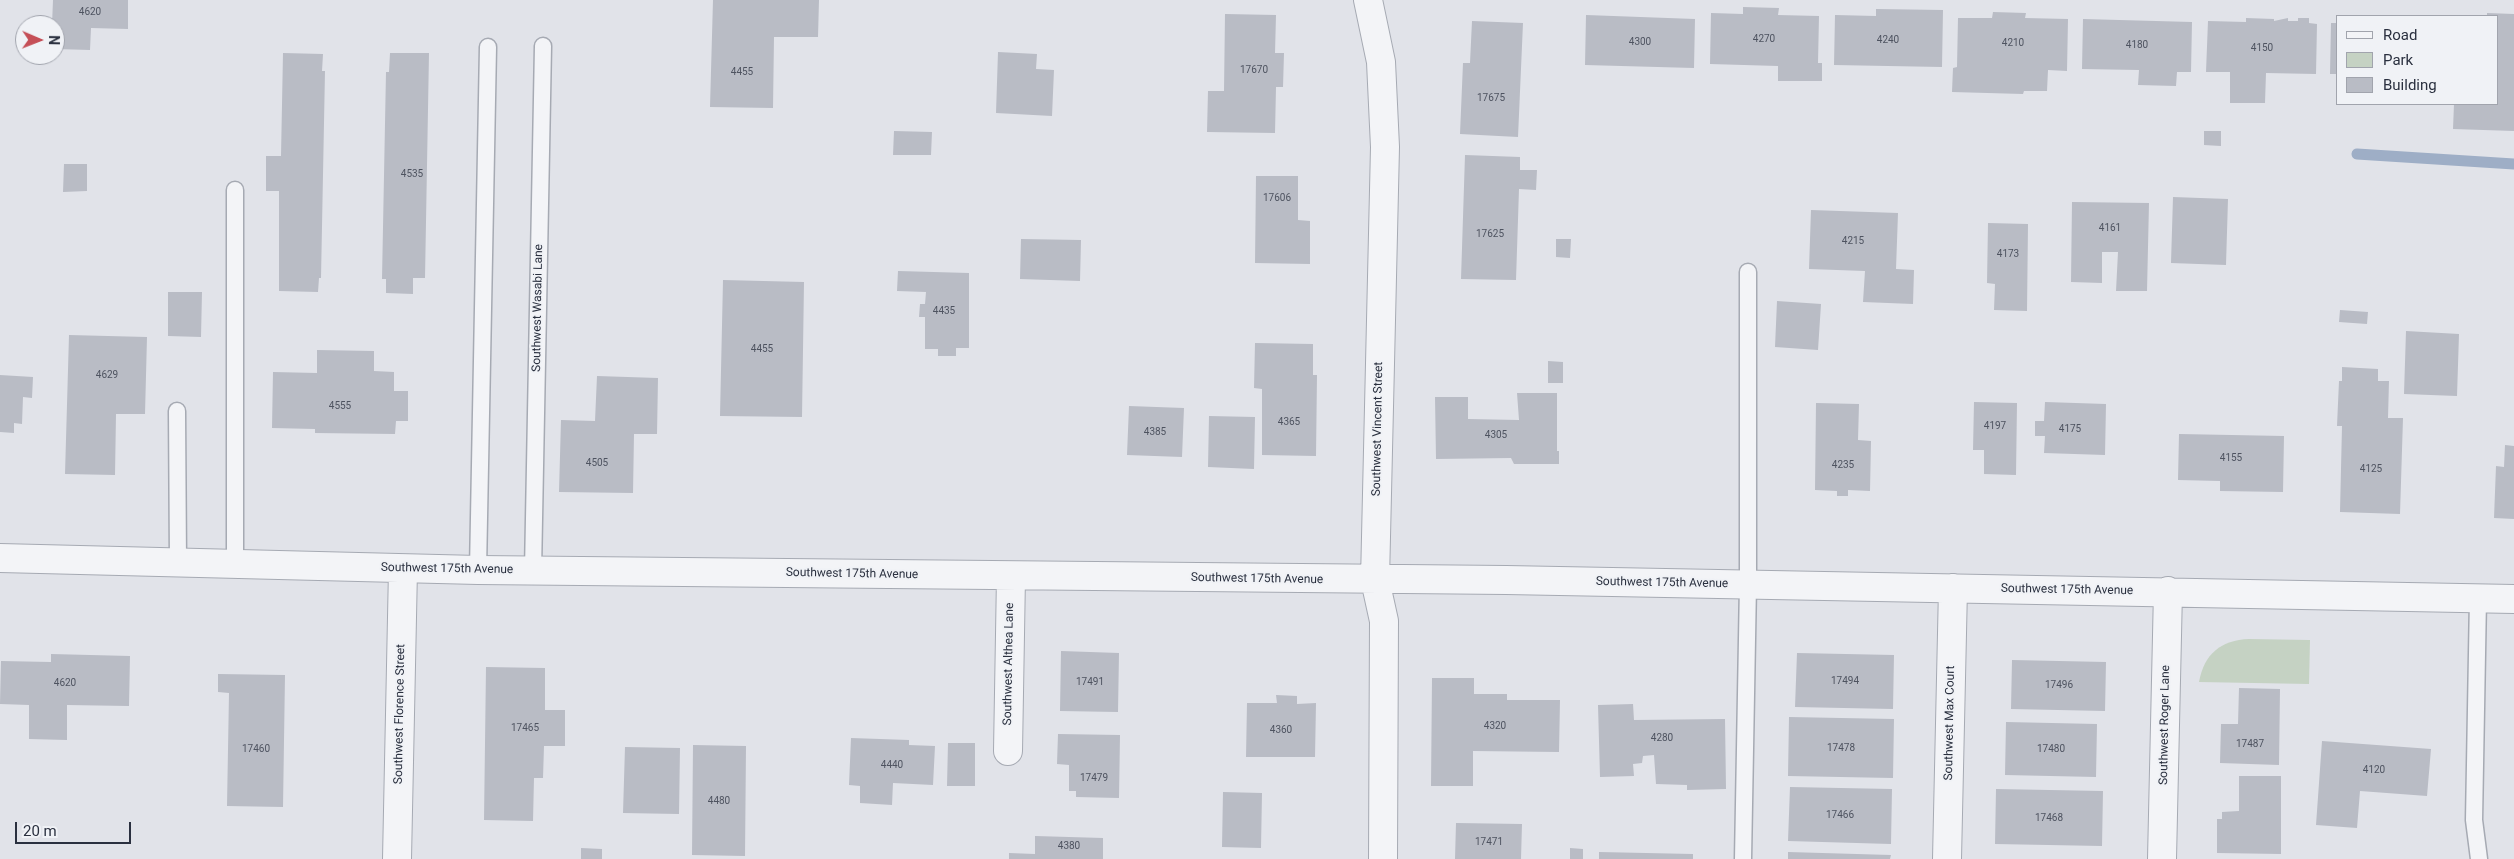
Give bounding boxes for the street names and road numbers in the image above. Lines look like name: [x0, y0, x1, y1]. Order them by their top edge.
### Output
street label: Southwest Wasabi Lane: [530, 244, 546, 372]
street label: Southwest Vincent Street: [1370, 362, 1386, 496]
street label: Southwest 175th Avenue: [381, 561, 513, 577]
street label: Southwest 175th Avenue: [786, 566, 918, 582]
street label: Southwest 175th Avenue: [1191, 571, 1323, 587]
street label: Southwest 175th Avenue: [1596, 575, 1728, 591]
street label: Southwest 175th Avenue: [2001, 582, 2133, 598]
street label: Southwest Althea Lane: [1001, 603, 1017, 725]
street label: Southwest Florence Street: [392, 644, 408, 784]
street label: Southwest Max Court: [1942, 665, 1958, 781]
street label: Southwest Roger Lane: [2157, 665, 2173, 785]

